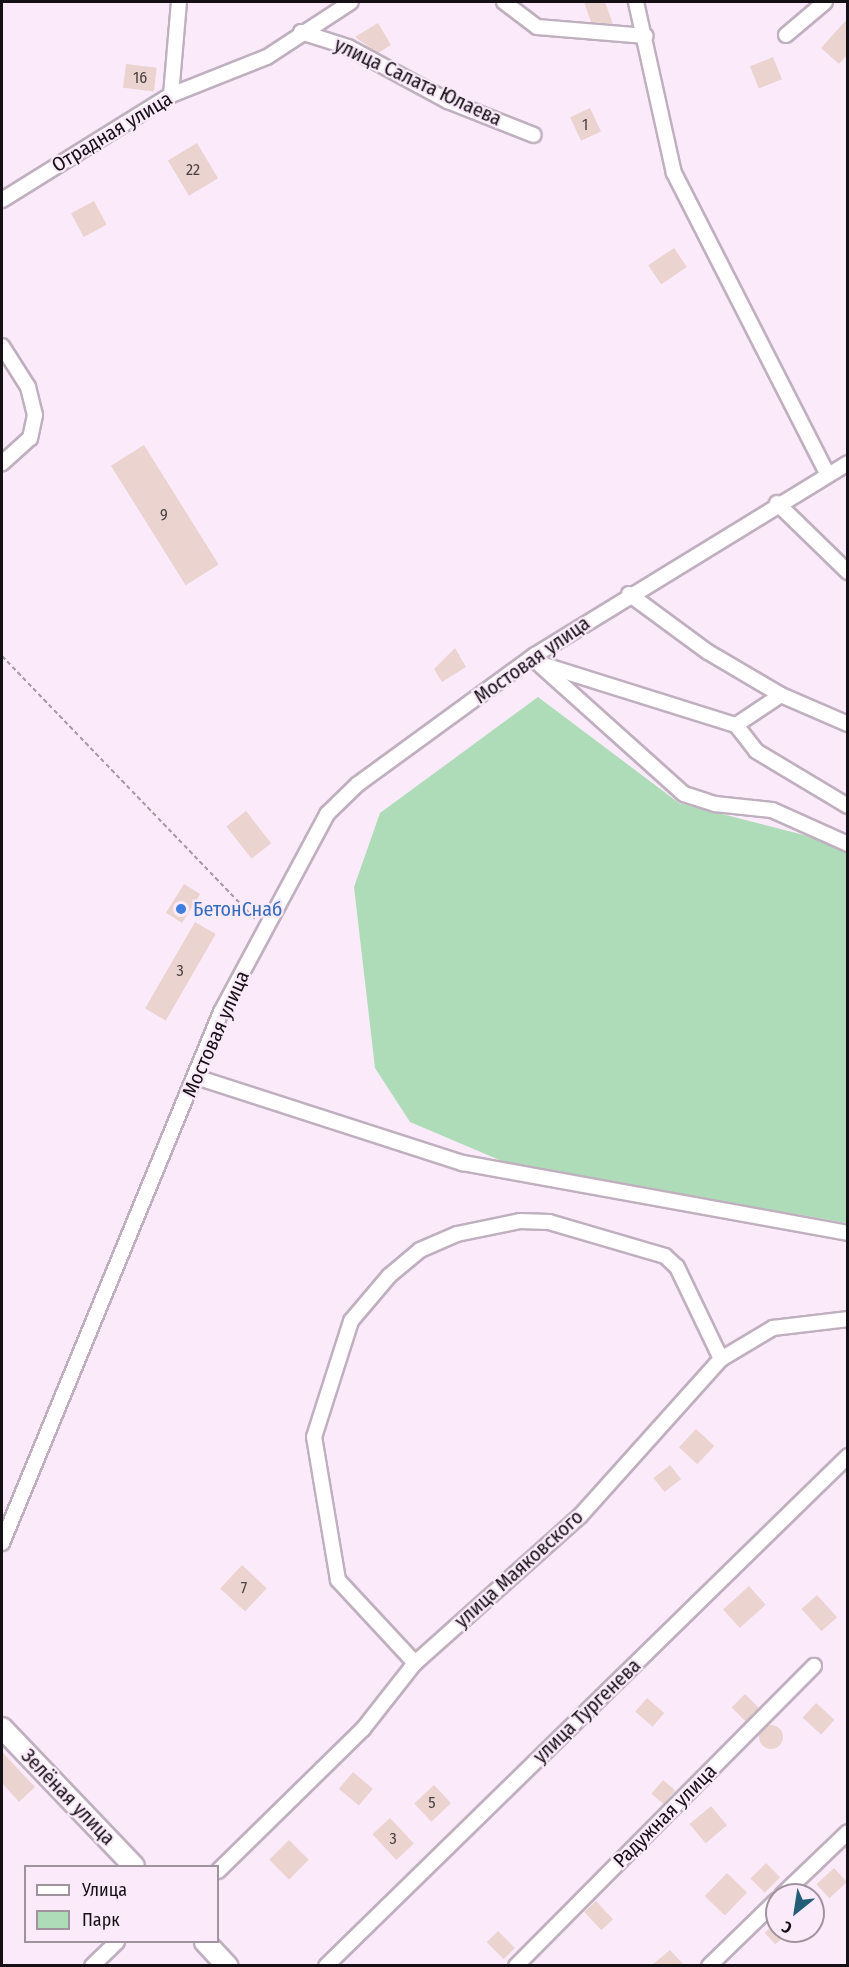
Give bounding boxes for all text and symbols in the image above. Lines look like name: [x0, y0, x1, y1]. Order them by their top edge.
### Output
street label: улица Салата Юлаева: [330, 33, 506, 131]
house number: 16: [133, 68, 147, 88]
street label: Отрадная улица: [47, 87, 177, 177]
house number: 1: [582, 115, 588, 135]
house number: 22: [186, 160, 200, 180]
house number: 9: [160, 505, 168, 525]
street label: Мостовая улица: [469, 611, 595, 709]
place label: БетонСнаб: [193, 897, 282, 921]
marker: БетонСнаб: [174, 902, 188, 916]
house number: 3: [176, 961, 184, 981]
street label: Мостовая улица: [177, 967, 255, 1101]
street label: улица Маяковского: [450, 1505, 588, 1633]
house number: 7: [241, 1578, 247, 1598]
street label: улица Тургенева: [528, 1654, 646, 1768]
street label: Зелёная улица: [16, 1744, 120, 1850]
street label: Радужная улица: [608, 1759, 722, 1873]
house number: 5: [428, 1793, 436, 1813]
house number: 3: [389, 1829, 397, 1849]
legend: [24, 1865, 219, 1943]
text: Улица: [82, 1879, 127, 1901]
north arrow: [765, 1883, 825, 1943]
text: Парк: [82, 1909, 120, 1931]
text: С: [778, 1917, 795, 1938]

